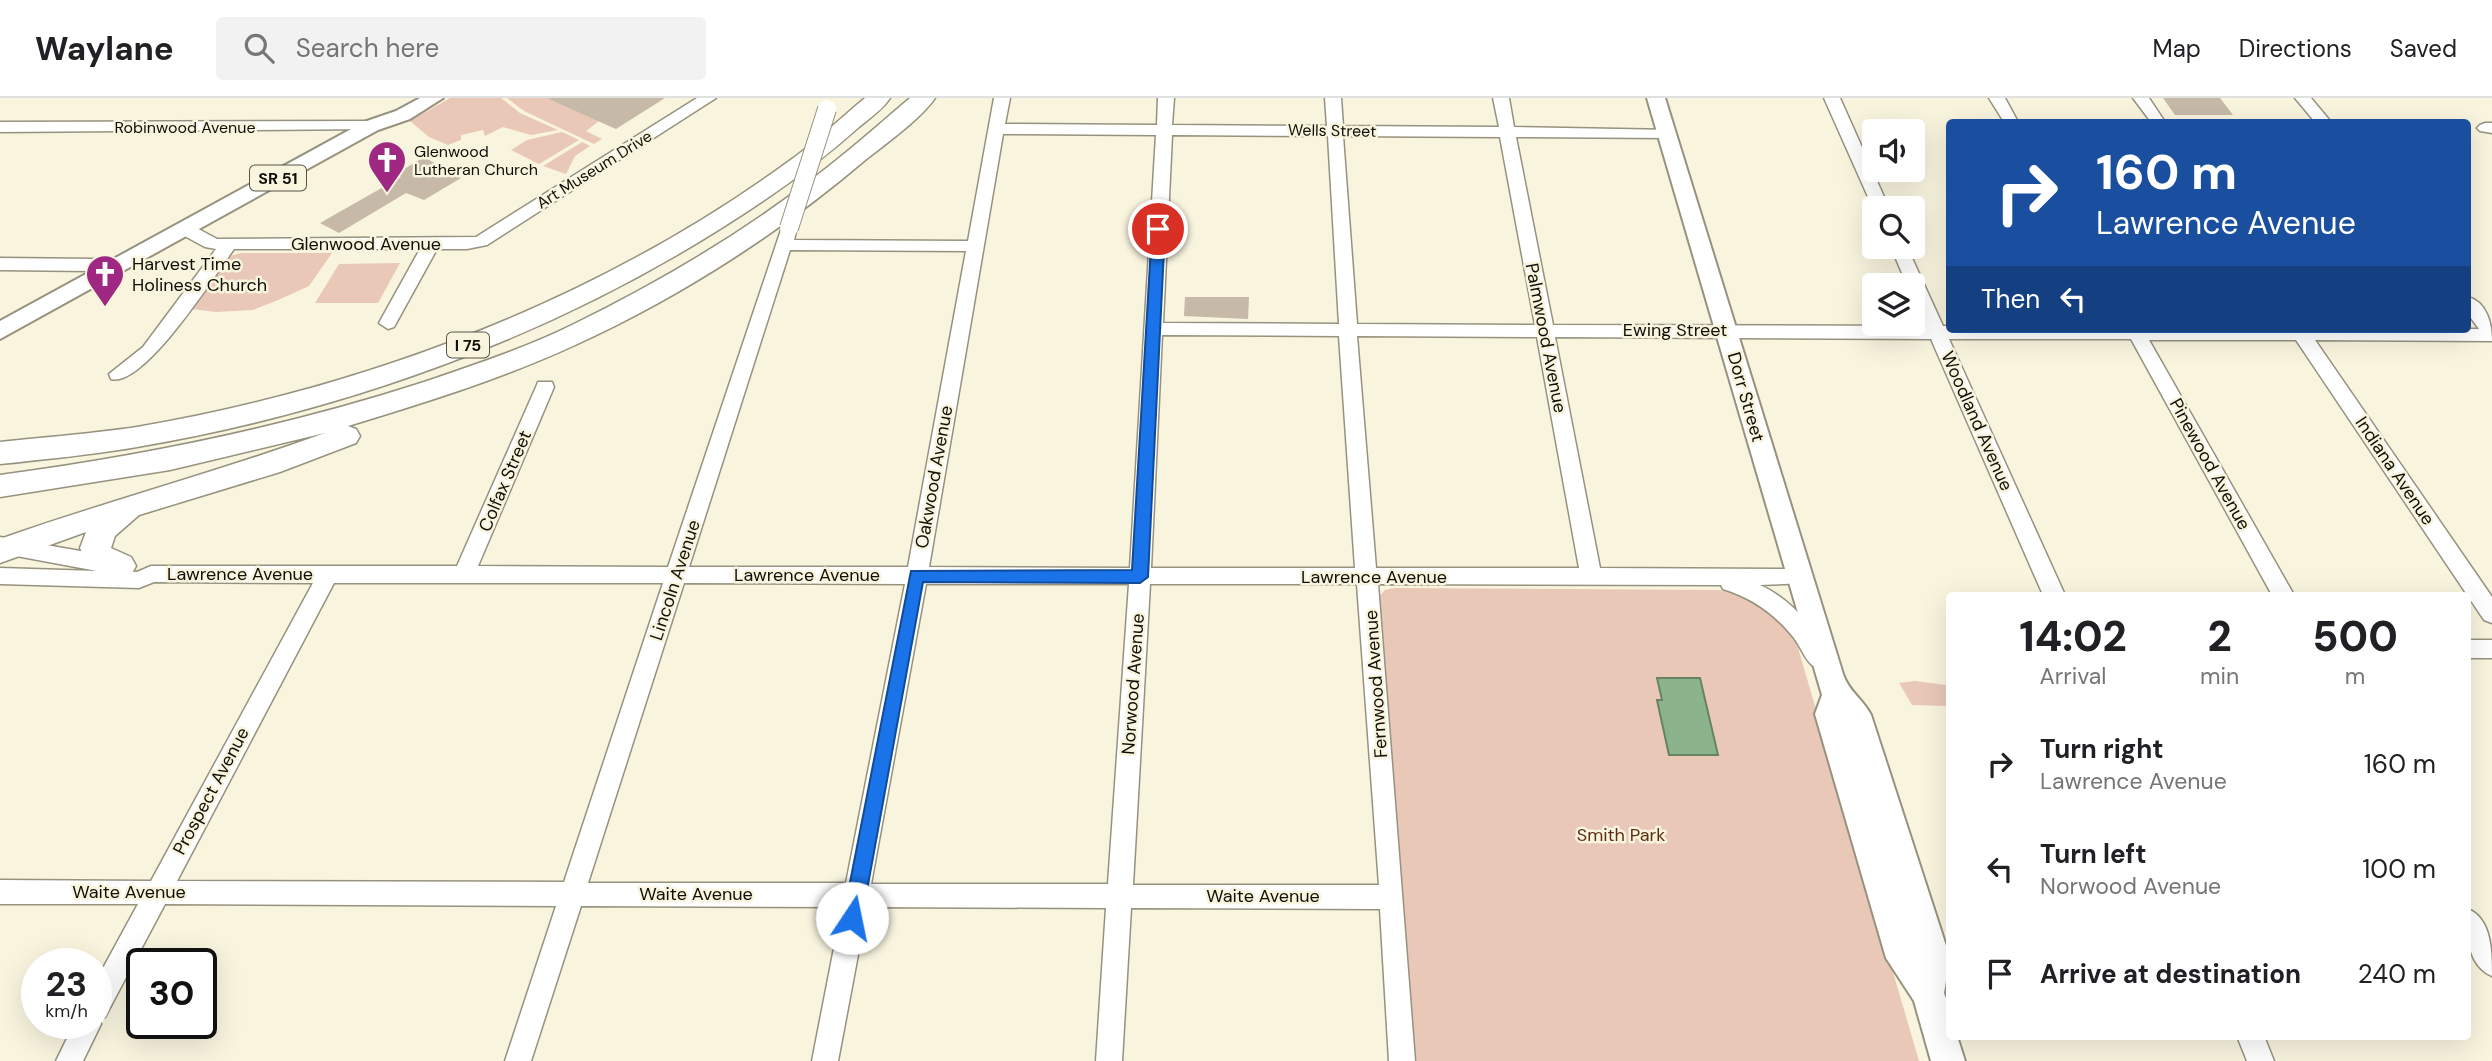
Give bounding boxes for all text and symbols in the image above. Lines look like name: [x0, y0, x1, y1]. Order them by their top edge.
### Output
search box: [216, 17, 706, 80]
text: Waylane: [35, 27, 174, 70]
icon: search: [240, 29, 278, 67]
text: Search here: [296, 31, 439, 65]
text: Map: [2153, 33, 2201, 64]
text: Directions: [2239, 33, 2352, 64]
text: Saved: [2390, 33, 2457, 64]
street label: Robinwood Avenue: [114, 117, 256, 138]
street label: Wells Street: [1288, 119, 1376, 142]
map controls: [1862, 119, 1925, 336]
button: sound: [1862, 119, 1925, 182]
street label: Art Museum Drive: [533, 125, 656, 213]
church icon: Glenwood Lutheran Church: [366, 139, 408, 194]
text: 160 m: [2096, 140, 2237, 204]
place label: Glenwood Lutheran Church: [414, 141, 538, 180]
icon: right: [1981, 147, 2072, 238]
road number: SR 51: [250, 166, 306, 190]
button: search: [1862, 196, 1925, 259]
pin: [1128, 199, 1188, 259]
text: Lawrence Avenue: [2096, 202, 2356, 244]
icon: arrive: [1139, 210, 1177, 248]
street label: Glenwood Avenue: [291, 232, 441, 256]
place label: Harvest Time Holiness Church: [132, 252, 267, 297]
church icon: Harvest Time Holiness Church: [84, 253, 126, 308]
street label: Palmwood Avenue: [1520, 261, 1572, 415]
button: layers: [1862, 273, 1925, 336]
icon: left: [2054, 280, 2092, 318]
text: Then: [1981, 282, 2040, 316]
street label: Ewing Street: [1623, 318, 1727, 342]
road number: I 75: [447, 332, 489, 358]
street label: Woodland Avenue: [1935, 347, 2019, 495]
street label: Dorr Street: [1722, 349, 1770, 445]
street label: Pinewood Avenue: [2164, 394, 2256, 534]
street label: Oakwood Avenue: [910, 404, 958, 550]
street label: Indiana Avenue: [2350, 412, 2440, 530]
street label: Colfax Street: [473, 427, 537, 535]
street label: Lincoln Avenue: [644, 517, 706, 643]
street label: Lawrence Avenue: [167, 562, 313, 586]
street label: Lawrence Avenue: [734, 563, 880, 587]
street label: Lawrence Avenue: [1301, 565, 1447, 589]
street label: Fernwood Avenue: [1359, 609, 1393, 759]
text: 14:02: [2019, 609, 2127, 664]
text: 2: [2207, 609, 2232, 664]
text: 500: [2312, 609, 2398, 664]
street label: Norwood Avenue: [1116, 612, 1150, 756]
text: Arrival: [2040, 661, 2107, 691]
text: min: [2200, 661, 2239, 691]
text: m: [2345, 661, 2365, 691]
street label: Prospect Avenue: [167, 723, 255, 859]
text: Turn right: [2040, 732, 2164, 766]
icon: right: [1981, 745, 2019, 783]
text: 160 m: [2364, 747, 2436, 781]
text: Lawrence Avenue: [2040, 766, 2227, 796]
park label: Smith Park: [1577, 823, 1665, 847]
text: Turn left: [2040, 837, 2147, 871]
icon: left: [1981, 850, 2019, 888]
text: 100 m: [2362, 852, 2436, 886]
text: Norwood Avenue: [2040, 871, 2221, 901]
street label: Waite Avenue: [72, 880, 186, 904]
position arrow: [815, 881, 889, 955]
street label: Waite Avenue: [639, 882, 753, 906]
street label: Waite Avenue: [1206, 884, 1320, 908]
speed limit sign: 30: [126, 948, 217, 1039]
icon: arrive: [1981, 955, 2019, 993]
text: Arrive at destination: [2040, 957, 2301, 991]
text: 240 m: [2358, 957, 2436, 991]
text: 23: [46, 961, 87, 1007]
text: km/h: [45, 999, 88, 1023]

